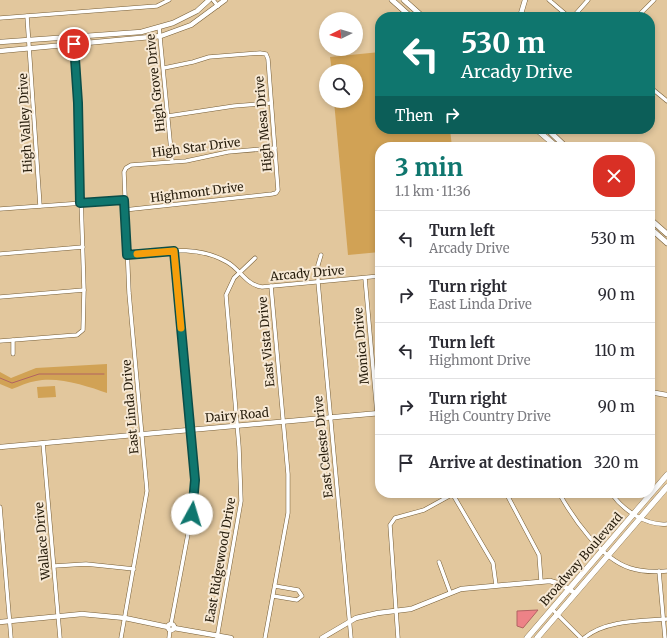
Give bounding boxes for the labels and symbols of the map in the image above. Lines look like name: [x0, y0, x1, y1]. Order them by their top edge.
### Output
north arrow: [319, 12, 363, 56]
pin: [57, 27, 91, 61]
street label: High Grove Drive: [142, 33, 168, 133]
street label: High Valley Drive: [15, 73, 35, 173]
street label: High Mesa Drive: [251, 76, 275, 172]
street label: High Star Drive: [151, 134, 241, 160]
street label: Highmont Drive: [150, 179, 244, 205]
street label: Arcady Drive: [268, 262, 345, 284]
street label: East Vista Drive: [255, 296, 277, 388]
street label: Monica Drive: [350, 307, 372, 385]
street label: East Linda Drive: [118, 359, 142, 455]
street label: East Celeste Drive: [310, 395, 336, 499]
street label: Dairy Road: [204, 405, 270, 425]
position arrow: [171, 493, 213, 535]
street label: East Ridgewood Drive: [202, 496, 238, 624]
street label: Wallace Drive: [31, 501, 53, 582]
street label: Broadway Boulevard: [536, 509, 626, 609]

